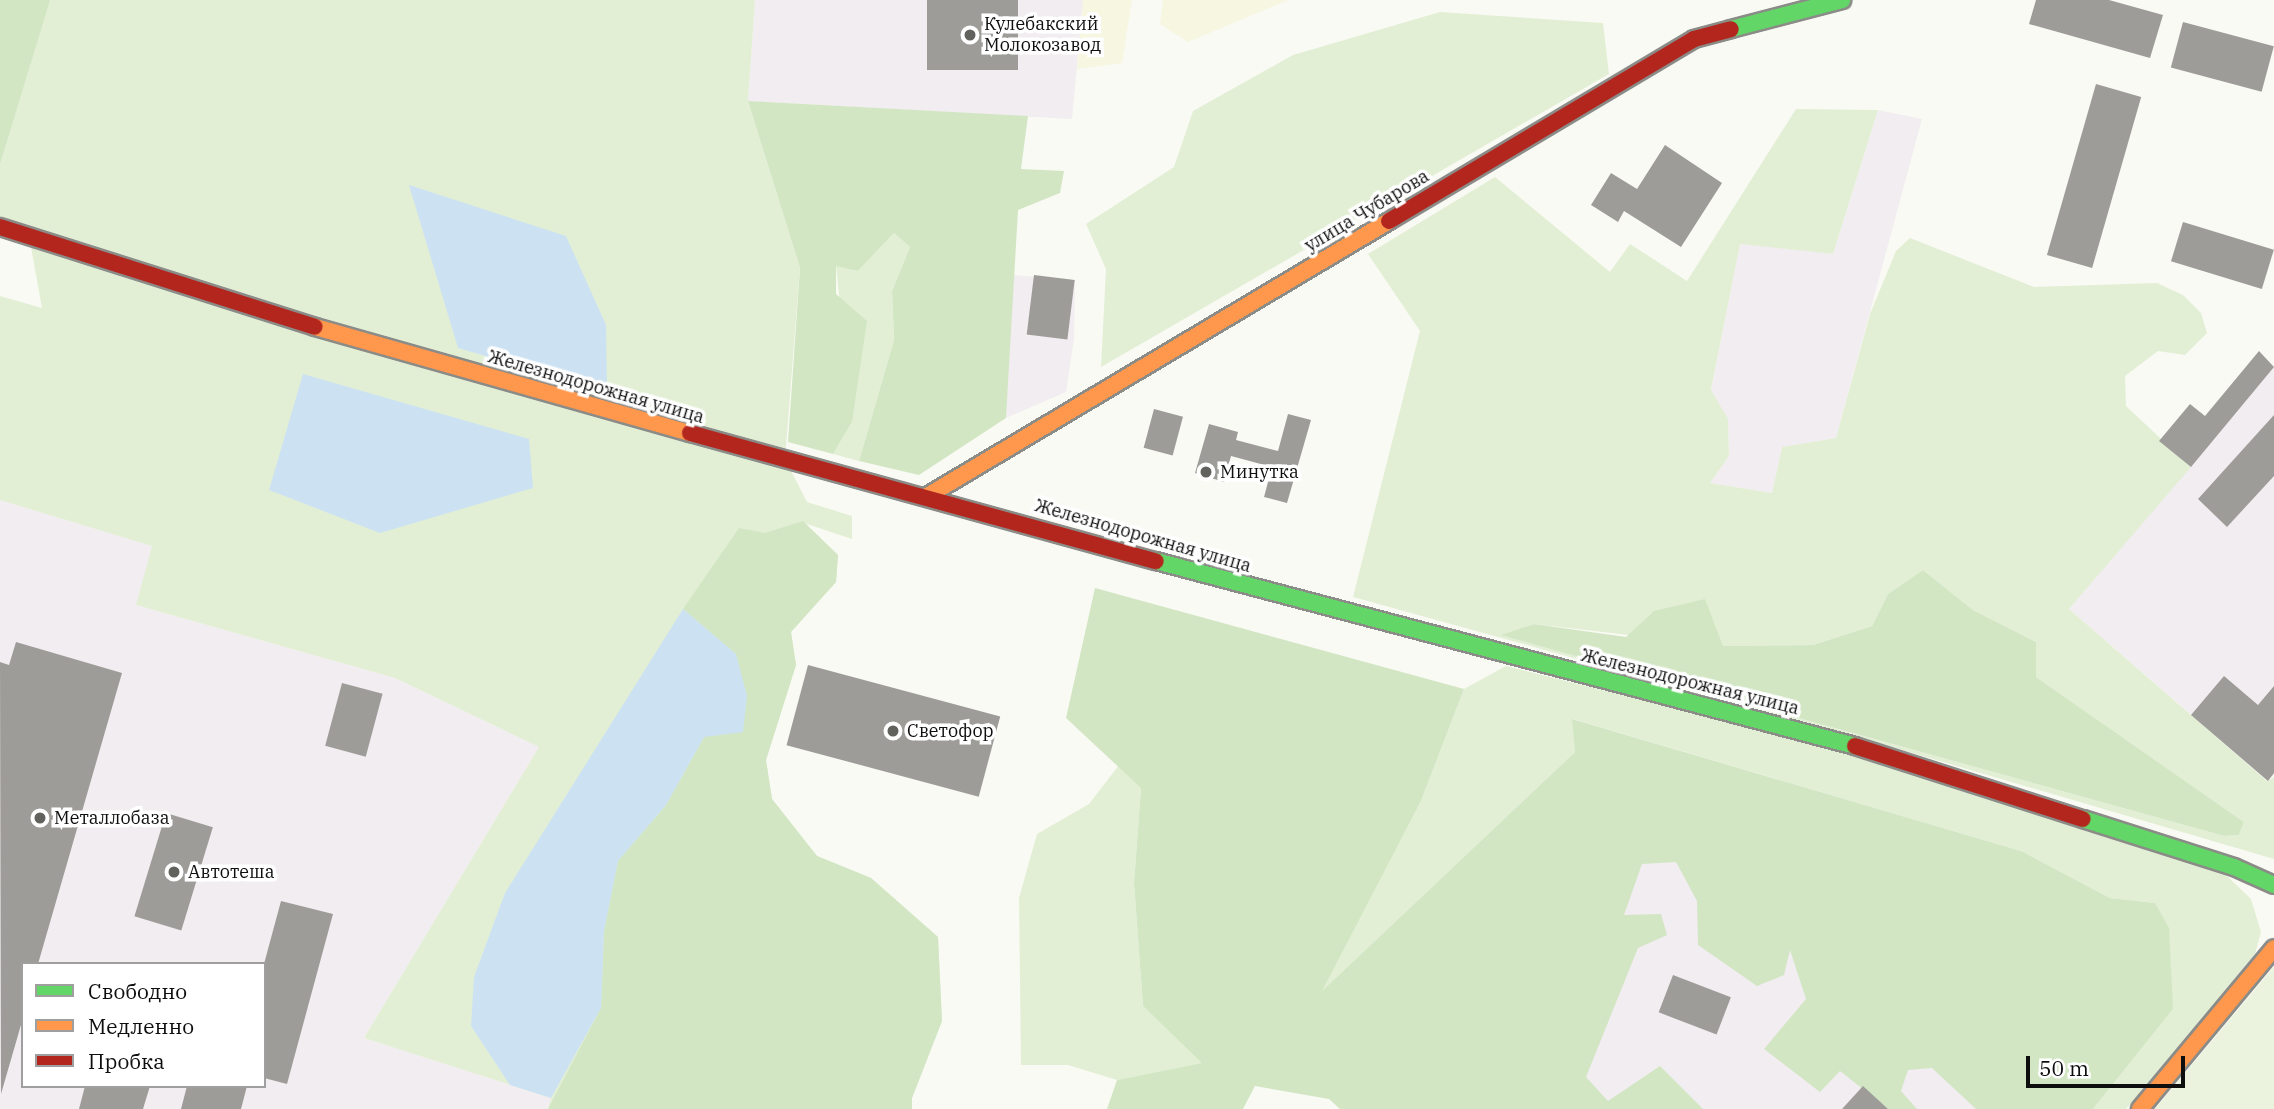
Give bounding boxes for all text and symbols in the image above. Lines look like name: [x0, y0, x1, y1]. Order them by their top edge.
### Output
place label: Кулебакский Молокозавод: [984, 14, 1101, 56]
marker: Кулебакский Молокозавод: [962, 27, 978, 43]
street label: улица Чубарова: [1301, 165, 1433, 257]
street label: Железнодорожная улица: [485, 346, 707, 428]
place label: Минутка: [1220, 461, 1299, 483]
marker: Минутка: [1198, 464, 1214, 480]
street label: Железнодорожная улица: [1032, 495, 1254, 577]
street label: Железнодорожная улица: [1579, 644, 1801, 720]
place label: Светофор: [907, 720, 994, 742]
marker: Светофор: [885, 723, 901, 739]
place label: Металлобаза: [54, 807, 170, 829]
marker: Металлобаза: [32, 810, 48, 826]
place label: Автотеша: [188, 861, 275, 883]
marker: Автотеша: [166, 864, 182, 880]
legend: [21, 962, 266, 1088]
text: Свободно: [88, 977, 187, 1005]
text: Медленно: [88, 1012, 194, 1040]
scale bar: [2029, 1042, 2188, 1086]
text: Пробка: [88, 1047, 165, 1075]
text: 50 m: [2039, 1054, 2089, 1082]

